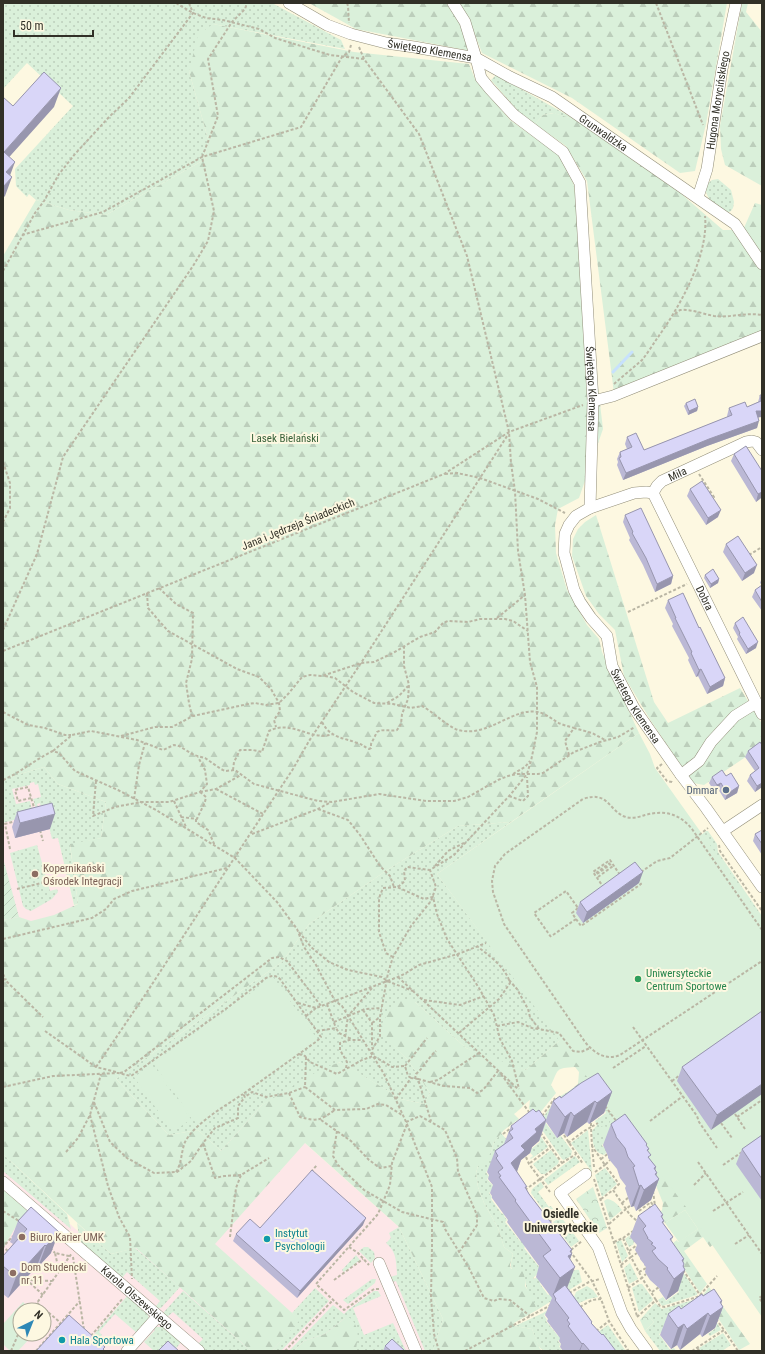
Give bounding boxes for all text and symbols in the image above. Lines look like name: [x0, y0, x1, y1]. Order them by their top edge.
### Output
scale bar: [14, 12, 93, 38]
text: 50 m: [20, 19, 44, 33]
street label: Świętego Klemensa: [387, 37, 473, 64]
street label: Hugona Morycińskiego: [704, 49, 733, 151]
street label: Grunwaldzka: [576, 112, 630, 154]
street label: Świętego Klemensa: [583, 346, 599, 432]
park label: Lasek Bielański: [251, 432, 319, 445]
street label: Miła: [666, 464, 689, 484]
street label: Jana i Jędrzeja Śniadeckich: [240, 496, 357, 553]
street label: Dobra: [693, 584, 716, 613]
street label: Świętego Klemensa: [608, 667, 663, 746]
place label: Dmmar: [687, 784, 719, 797]
marker: Dmmar: [721, 785, 731, 795]
place label: Kopernikański Ośrodek Integracji: [43, 862, 122, 888]
marker: Kopernikański Ośrodek Integracji: [30, 869, 40, 879]
place label: Uniwersyteckie Centrum Sportowe: [646, 967, 727, 993]
marker: Uniwersyteckie Centrum Sportowe: [633, 974, 643, 984]
district label: Osiedle Uniwersyteckie: [524, 1207, 598, 1235]
place label: Instytut Psychologii: [275, 1227, 325, 1253]
place label: Biuro Karier UMK: [30, 1231, 104, 1244]
marker: Biuro Karier UMK: [17, 1232, 27, 1242]
marker: Instytut Psychologii: [262, 1234, 272, 1244]
place label: Dom Studencki nr 11: [21, 1261, 86, 1287]
street label: Karola Olszewskiego: [98, 1264, 176, 1333]
marker: Dom Studencki nr 11: [8, 1268, 18, 1278]
north arrow: [12, 1302, 52, 1342]
text: N: [32, 1308, 46, 1322]
place label: Hala Sportowa: [70, 1334, 134, 1347]
marker: Hala Sportowa: [57, 1335, 67, 1345]

